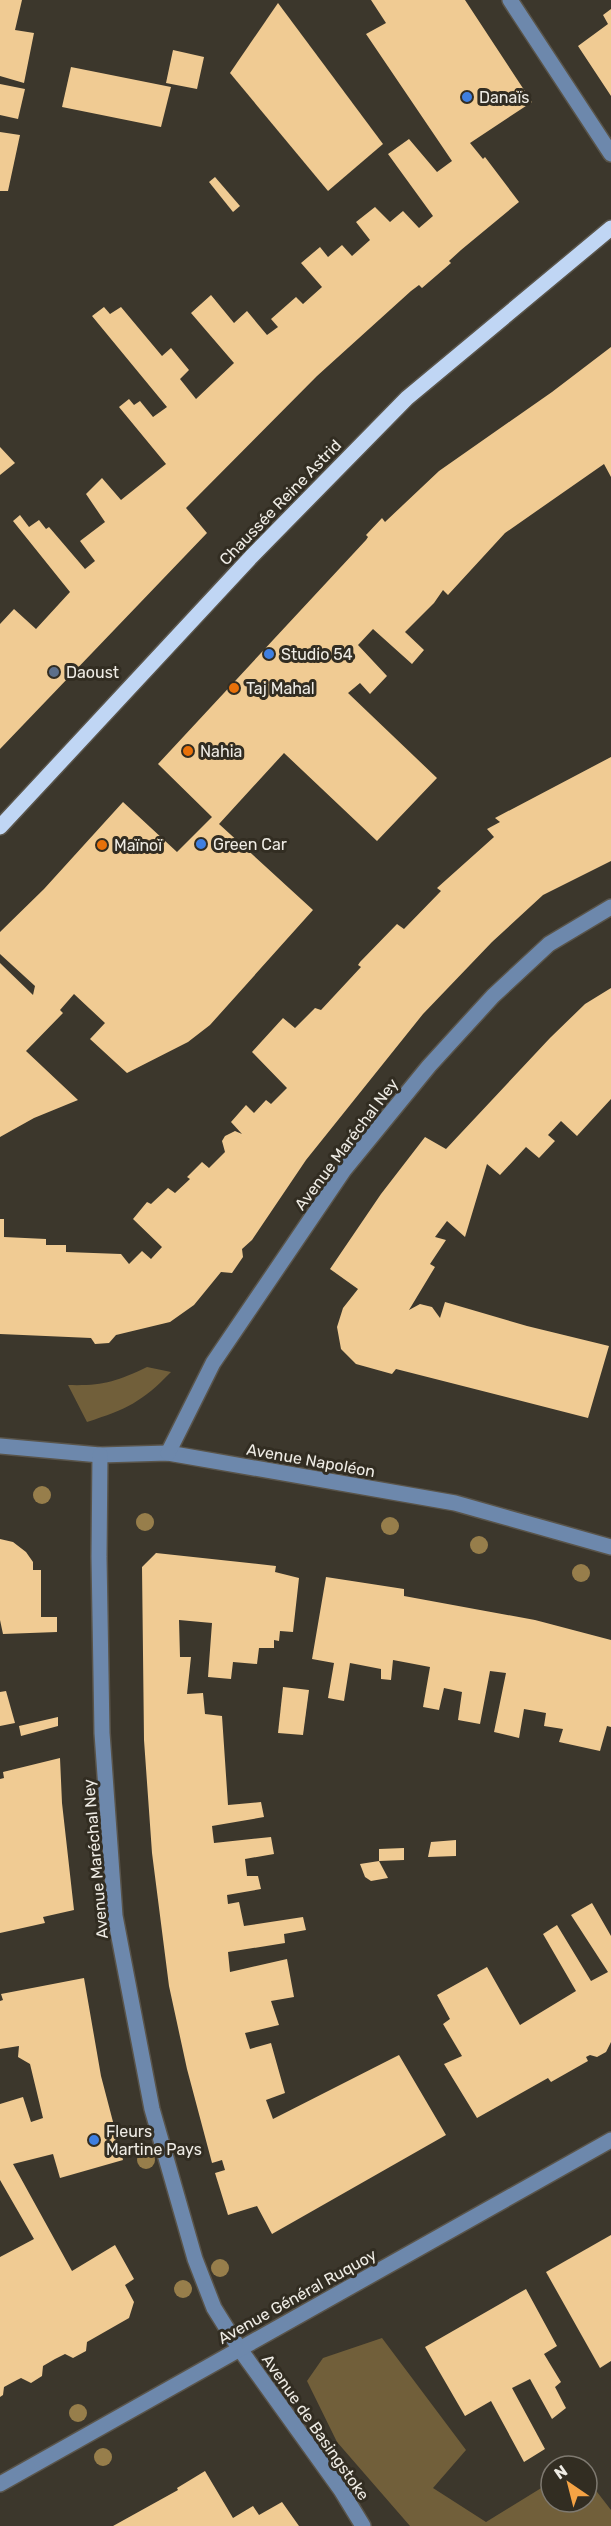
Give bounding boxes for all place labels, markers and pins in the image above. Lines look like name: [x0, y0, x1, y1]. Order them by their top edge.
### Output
place label: Danaïs: [479, 88, 529, 107]
marker: Danaïs: [460, 90, 474, 104]
place label: Studio 54: [281, 645, 353, 664]
marker: Studio 54: [262, 647, 276, 661]
place label: Daoust: [66, 663, 119, 682]
marker: Daoust: [47, 665, 61, 679]
place label: Taj Mahal: [246, 679, 315, 698]
marker: Taj Mahal: [227, 681, 241, 695]
place label: Nahia: [200, 742, 242, 761]
marker: Nahia: [181, 744, 195, 758]
place label: Green Car: [213, 835, 287, 854]
place label: Maïnoï: [114, 836, 163, 855]
marker: Green Car: [194, 837, 208, 851]
marker: Maïnoï: [95, 838, 109, 852]
place label: Fleurs Martine Pays: [106, 2122, 202, 2159]
marker: Fleurs Martine Pays: [87, 2133, 101, 2147]

